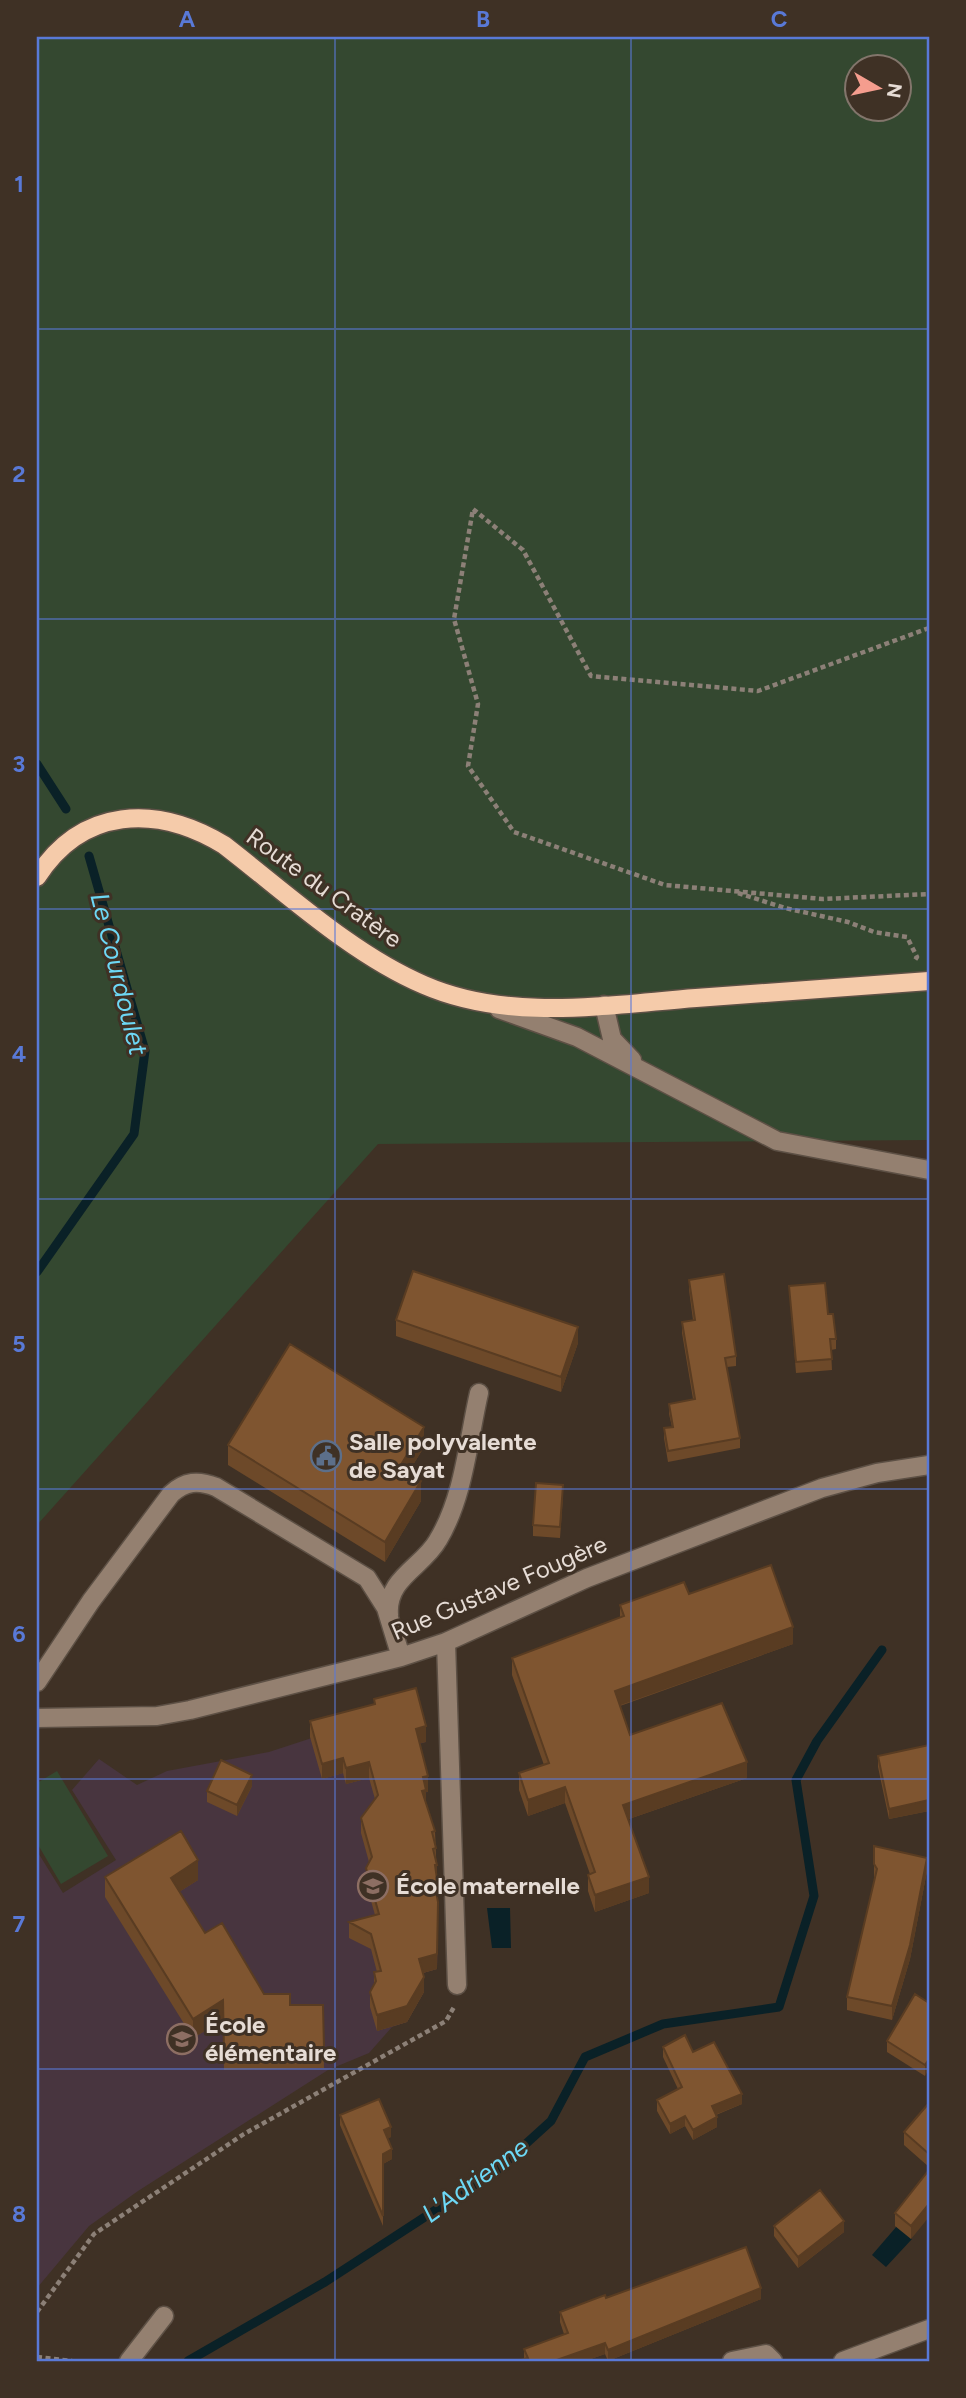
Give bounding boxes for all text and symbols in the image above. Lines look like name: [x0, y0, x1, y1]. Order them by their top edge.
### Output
text: A: [179, 5, 196, 33]
text: B: [476, 5, 490, 33]
text: C: [771, 5, 788, 33]
north arrow: [844, 52, 914, 122]
text: N: [882, 82, 907, 100]
text: 1: [14, 170, 24, 198]
text: 2: [12, 460, 26, 488]
text: 3: [13, 750, 25, 778]
street label: Route du Cratère: [241, 822, 408, 954]
water label: Le Courdoulet: [83, 889, 155, 1059]
text: 4: [12, 1040, 26, 1068]
text: 5: [12, 1330, 26, 1358]
place label: Salle polyvalente de Sayat: [349, 1427, 537, 1484]
public building icon: Salle polyvalente de Sayat: [309, 1439, 343, 1473]
street label: Rue Gustave Fougère: [387, 1529, 611, 1646]
text: 6: [12, 1620, 26, 1648]
school or university icon: École maternelle: [356, 1869, 390, 1903]
place label: École maternelle: [396, 1871, 580, 1900]
text: 7: [13, 1910, 26, 1938]
place label: École élémentaire: [205, 2010, 336, 2067]
school or university icon: École élémentaire: [165, 2022, 199, 2056]
water label: L'Adrienne: [415, 2131, 535, 2229]
text: 8: [12, 2200, 26, 2228]

